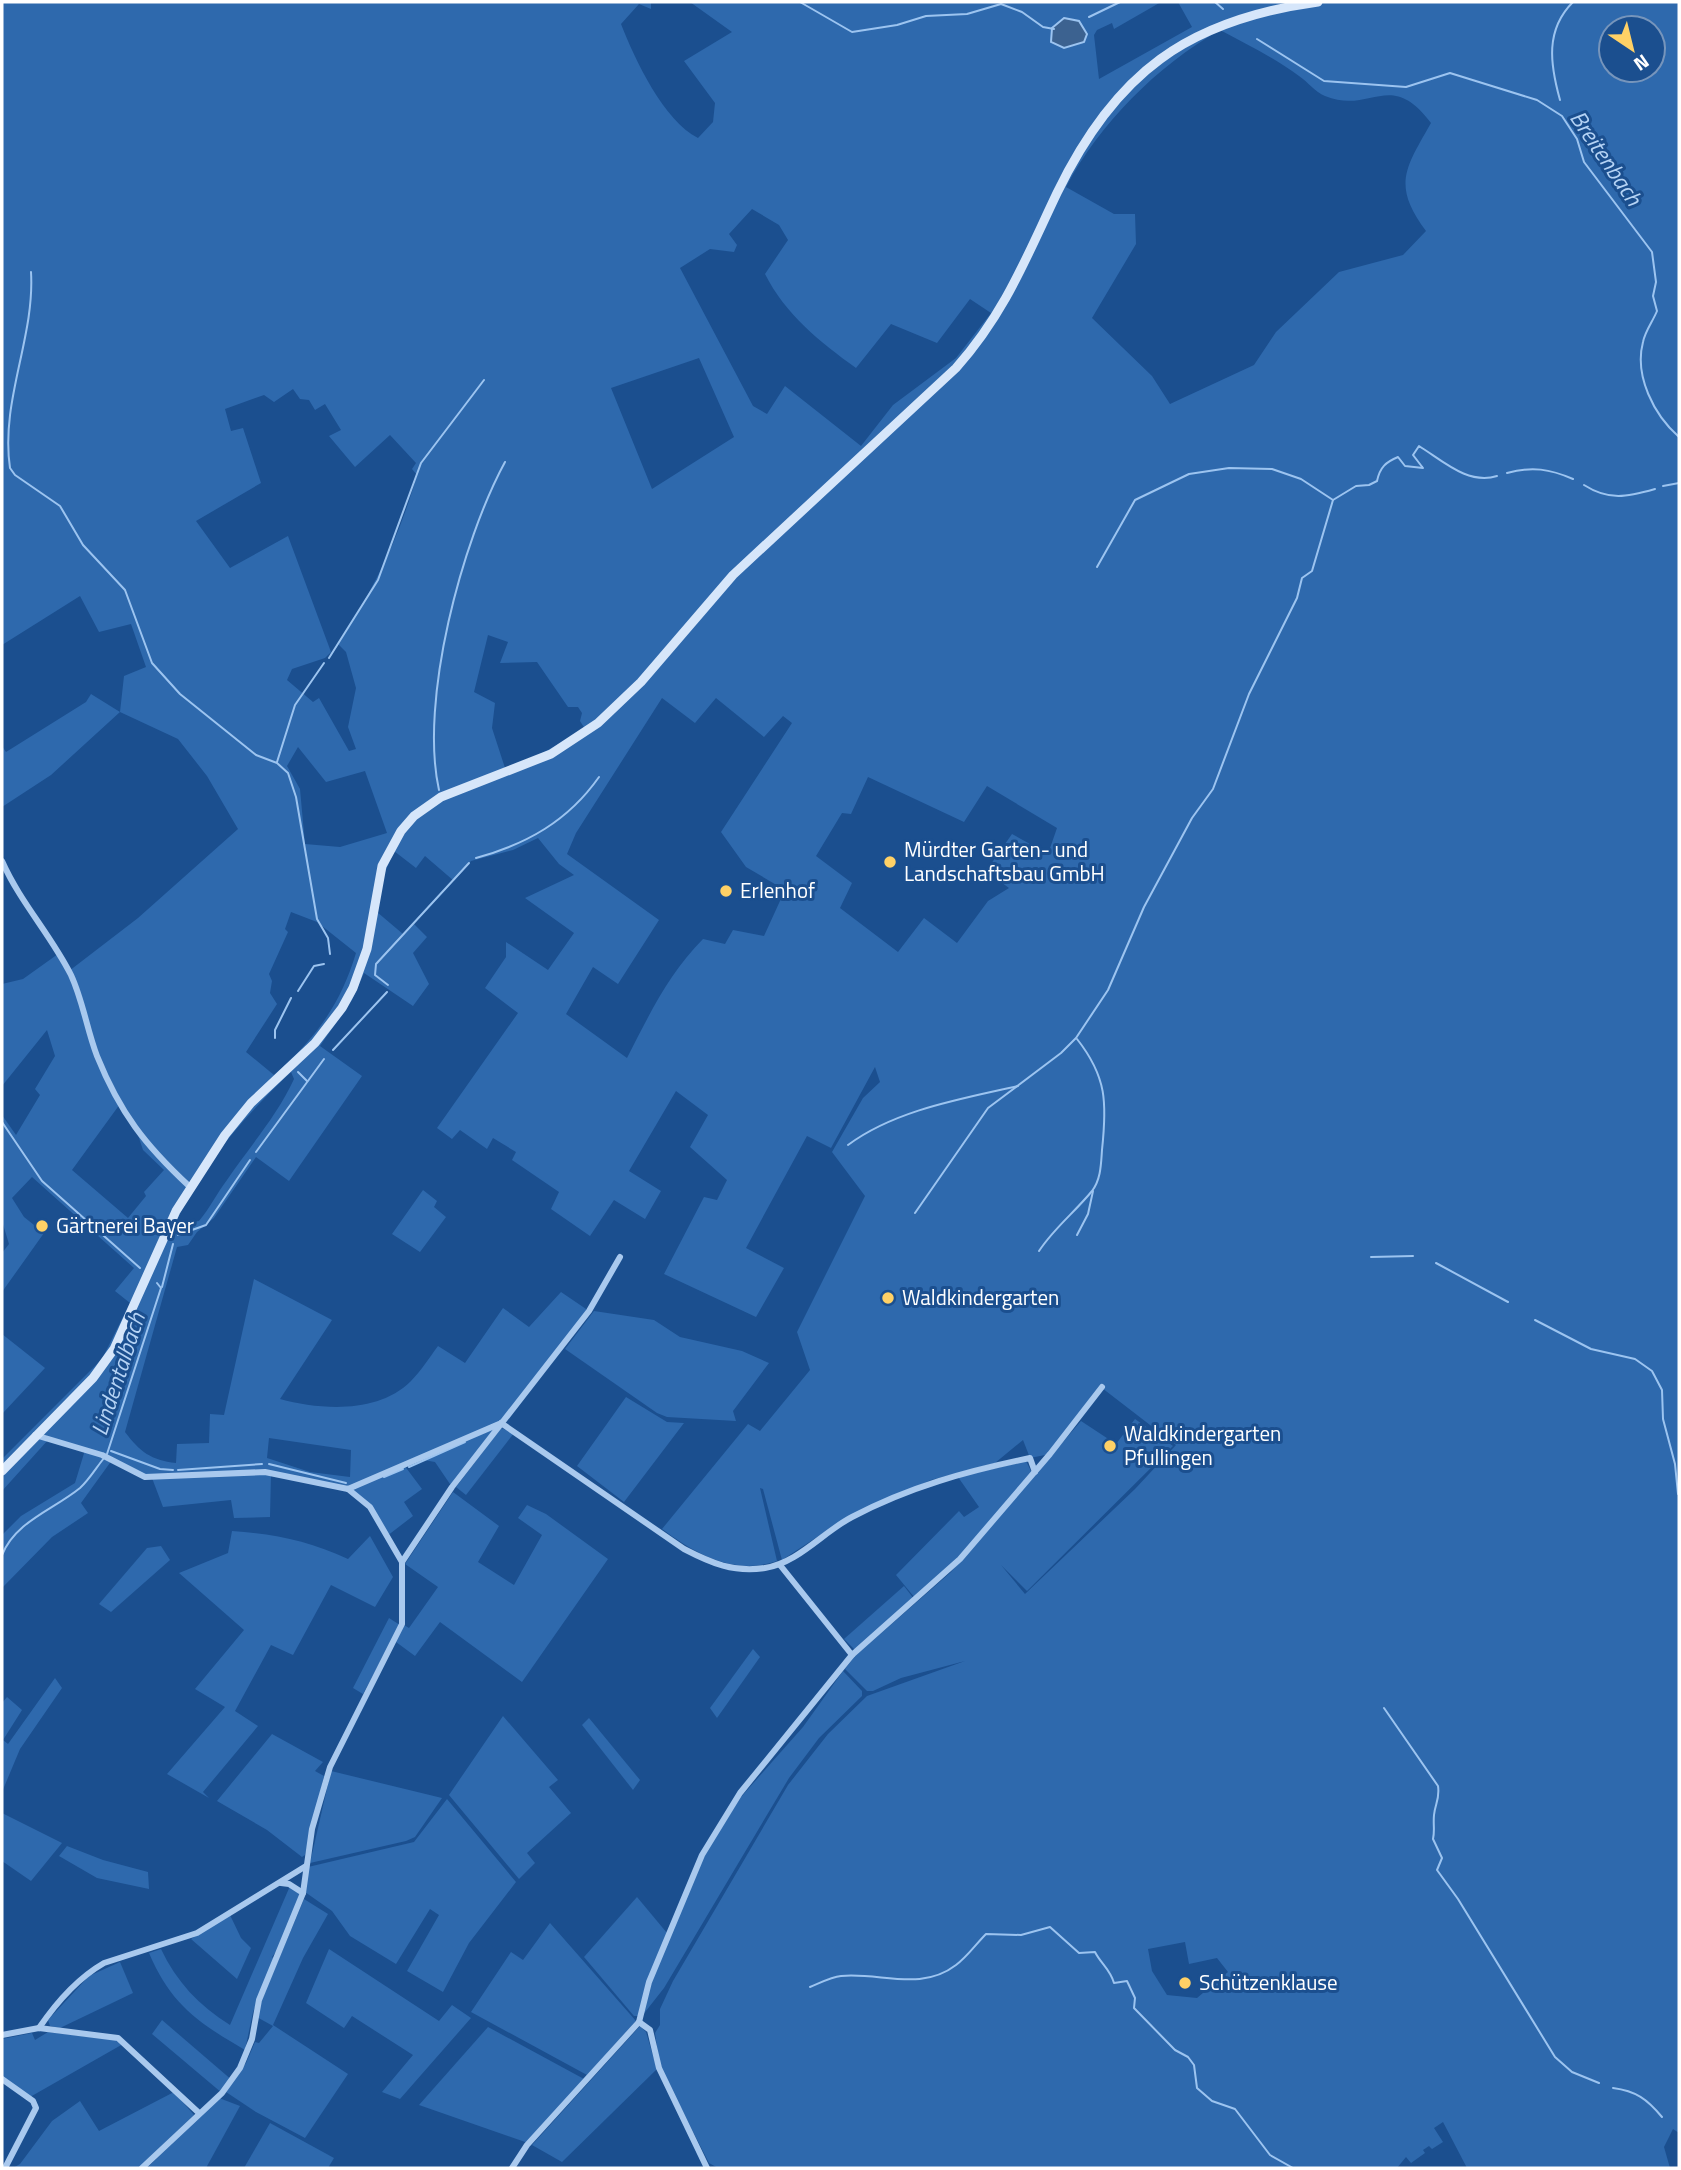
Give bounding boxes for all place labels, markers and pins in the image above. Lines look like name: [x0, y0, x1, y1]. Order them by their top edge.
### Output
place label: Mürdter Garten- und Landschaftsbau GmbH: [904, 833, 1105, 889]
marker: Mürdter Garten- und Landschaftsbau GmbH: [882, 854, 898, 870]
place label: Erlenhof: [740, 874, 815, 906]
marker: Erlenhof: [718, 883, 734, 899]
place label: Gärtnerei Bayer: [56, 1209, 194, 1241]
marker: Gärtnerei Bayer: [34, 1218, 50, 1234]
place label: Waldkindergarten: [902, 1281, 1059, 1313]
marker: Waldkindergarten: [880, 1290, 896, 1306]
place label: Waldkindergarten Pfullingen: [1124, 1417, 1281, 1473]
marker: Waldkindergarten Pfullingen: [1102, 1438, 1118, 1454]
place label: Schützenklause: [1199, 1966, 1338, 1998]
marker: Schützenklause: [1177, 1975, 1193, 1991]

